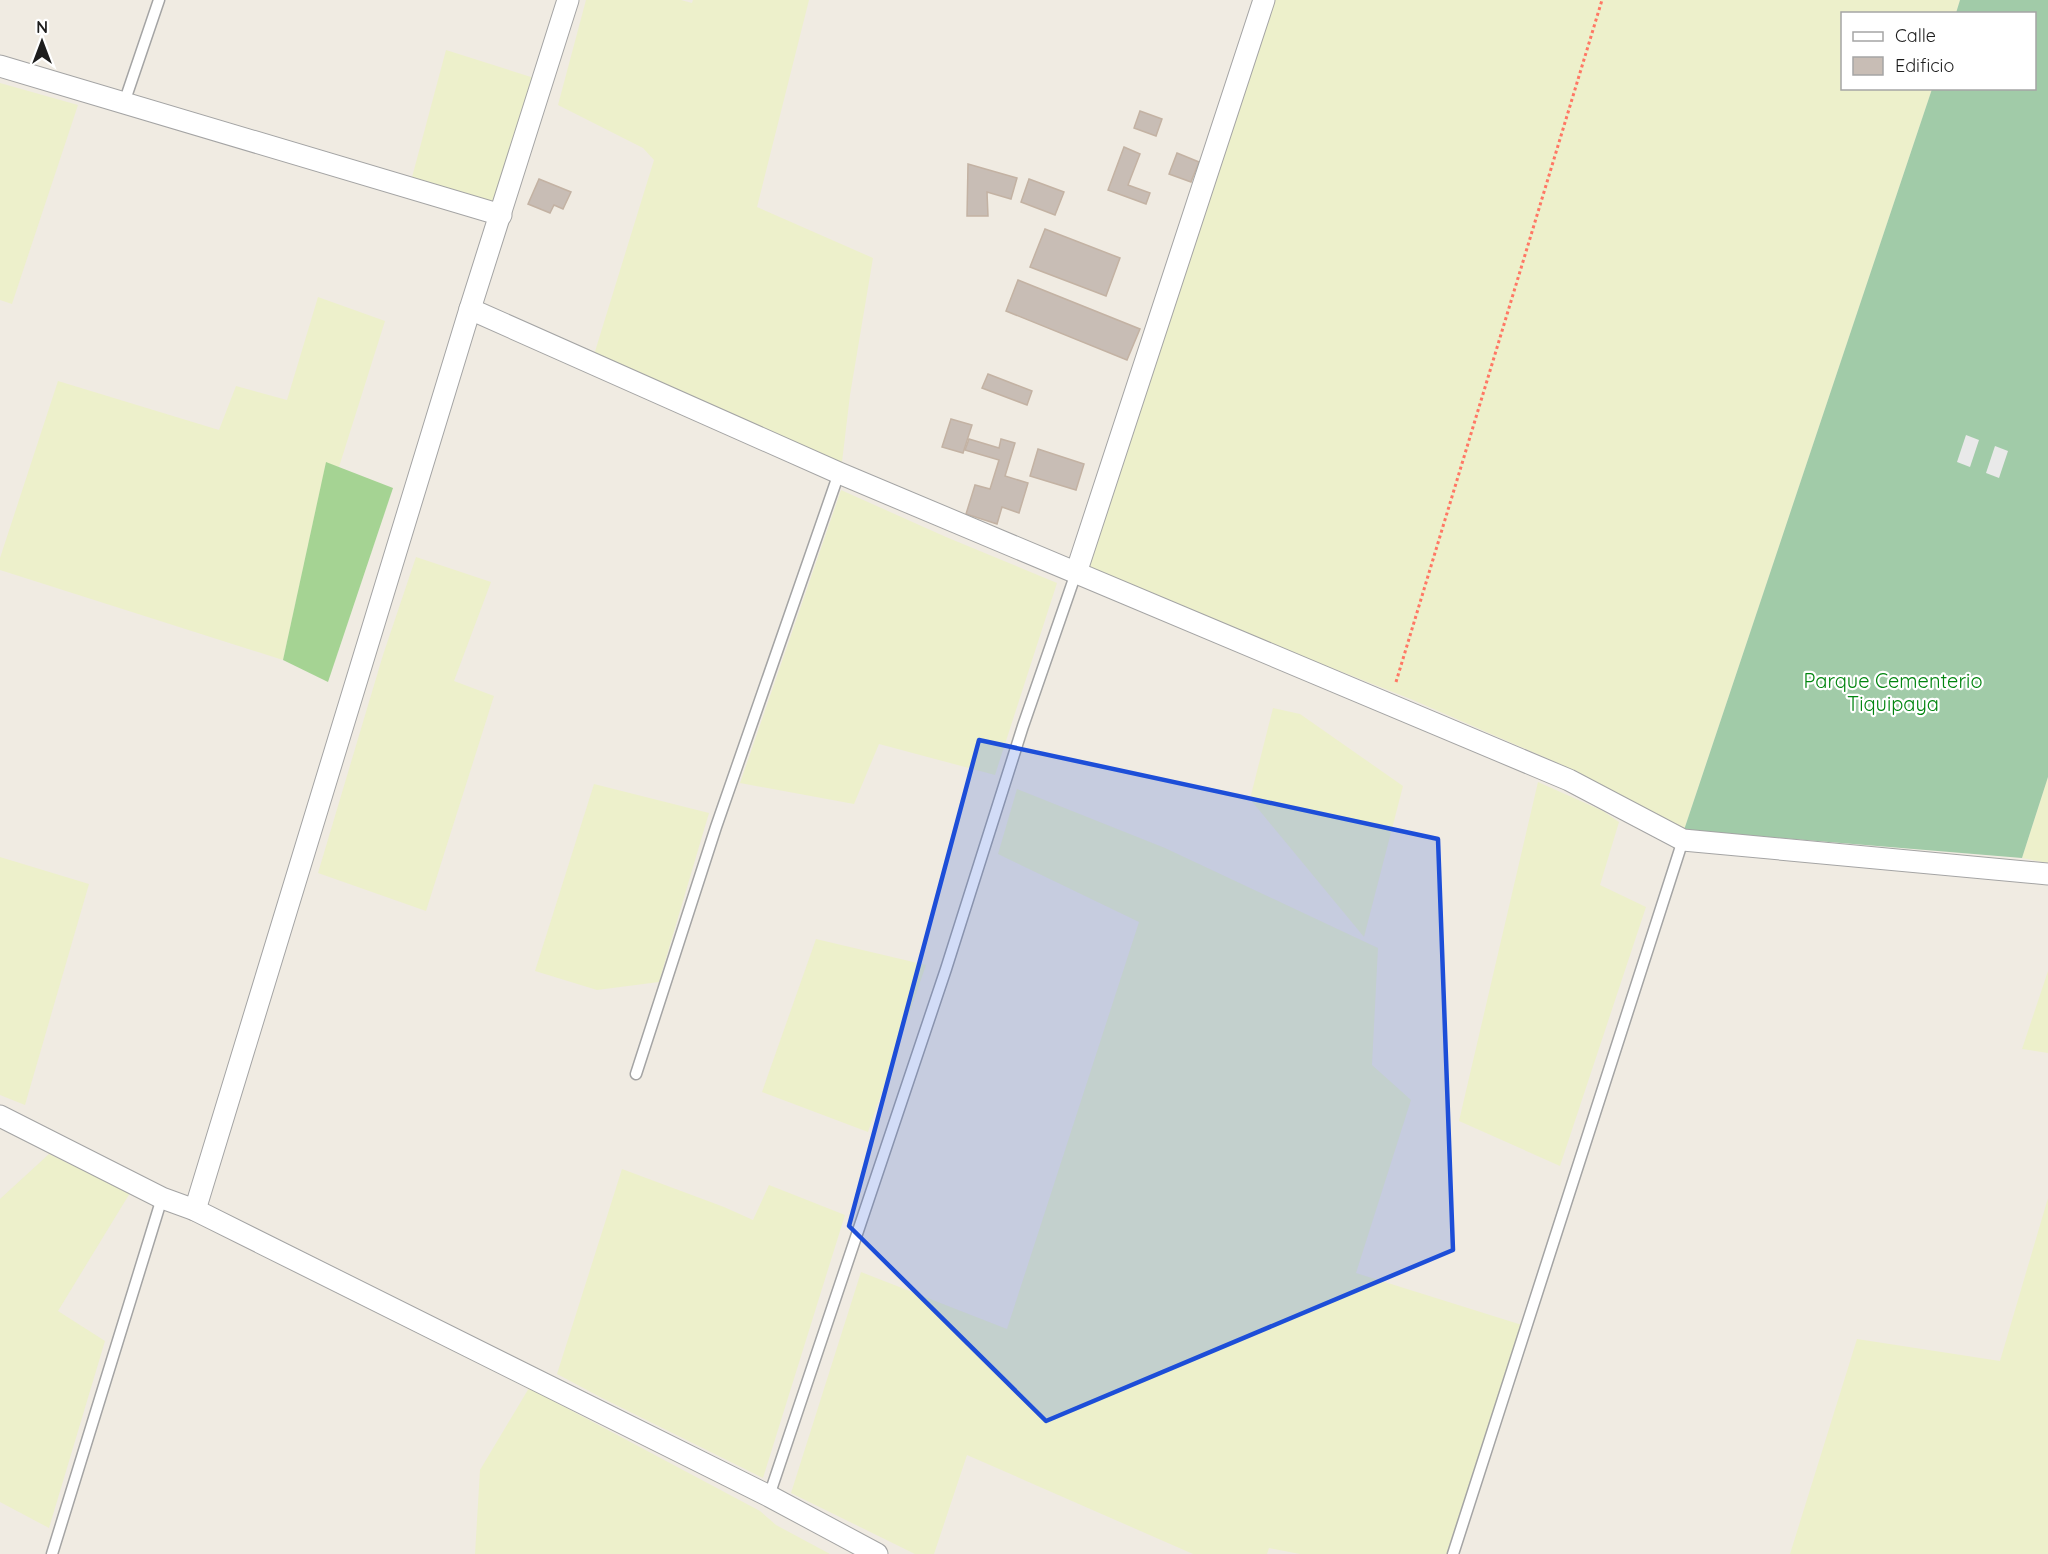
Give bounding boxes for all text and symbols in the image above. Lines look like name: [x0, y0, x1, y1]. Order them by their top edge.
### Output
north arrow: [12, 12, 72, 72]
legend: [1841, 12, 2036, 90]
text: N: [36, 17, 48, 37]
text: Calle: [1895, 24, 1936, 47]
text: Edificio: [1895, 54, 1954, 77]
park label: Parque Cementerio Tiquipaya: [1804, 668, 1982, 716]

